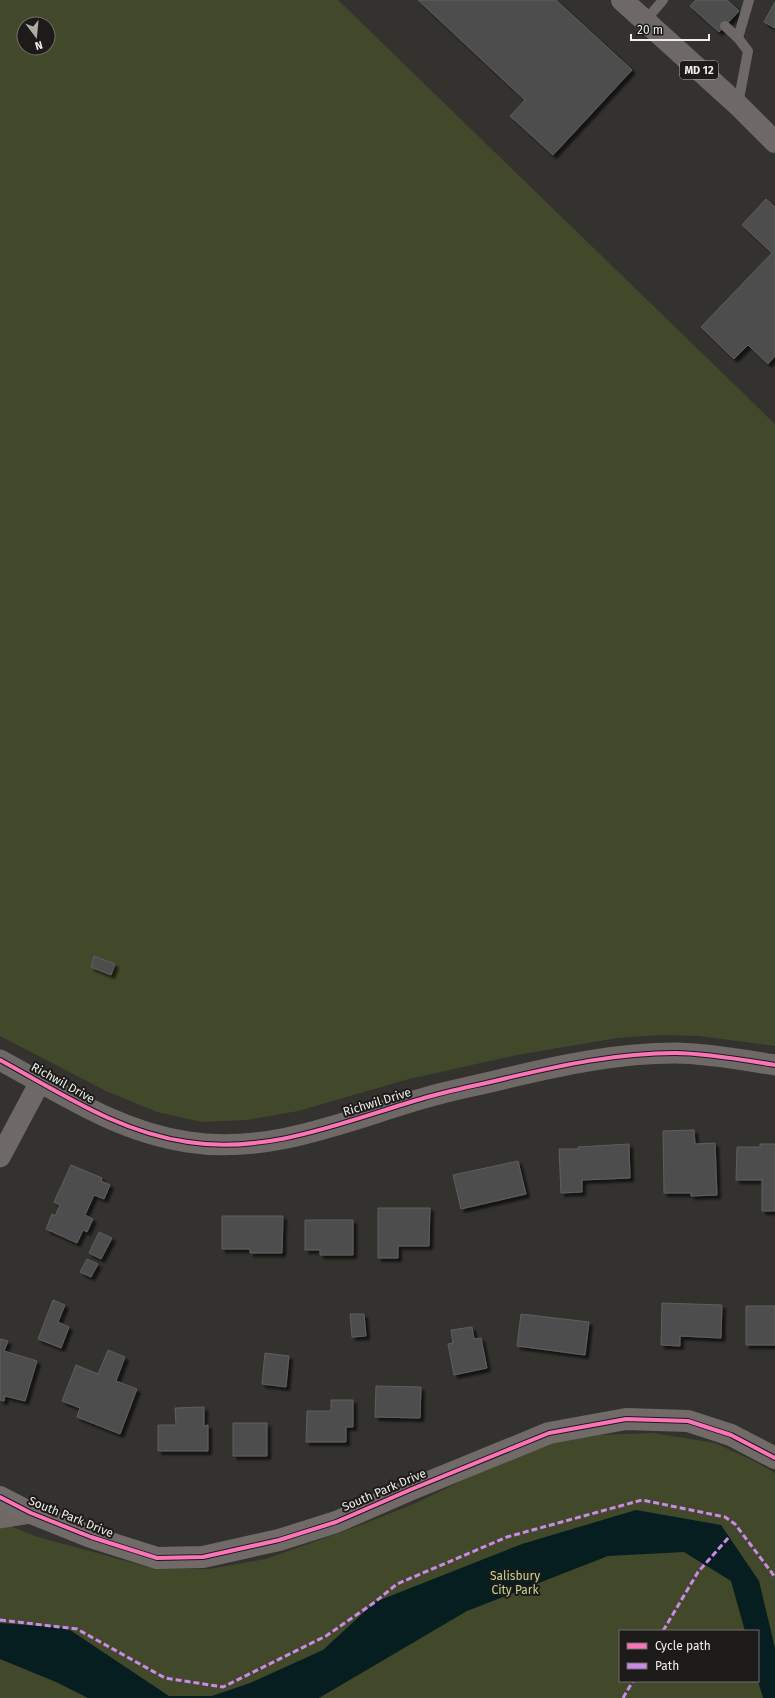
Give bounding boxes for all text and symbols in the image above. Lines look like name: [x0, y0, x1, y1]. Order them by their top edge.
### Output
north arrow: [16, 16, 56, 56]
scale bar: [631, 16, 709, 42]
text: 20 m: [637, 23, 663, 37]
text: N: [33, 38, 44, 52]
road number: MD 12: [680, 61, 718, 79]
street label: Richwil Drive: [29, 1060, 97, 1106]
street label: Richwil Drive: [341, 1085, 413, 1119]
street label: South Park Drive: [340, 1466, 428, 1514]
street label: South Park Drive: [27, 1494, 115, 1540]
park label: Salisbury City Park: [490, 1569, 540, 1597]
legend: [619, 1630, 759, 1682]
text: Cycle path: [655, 1639, 711, 1653]
text: Path: [655, 1659, 679, 1673]

